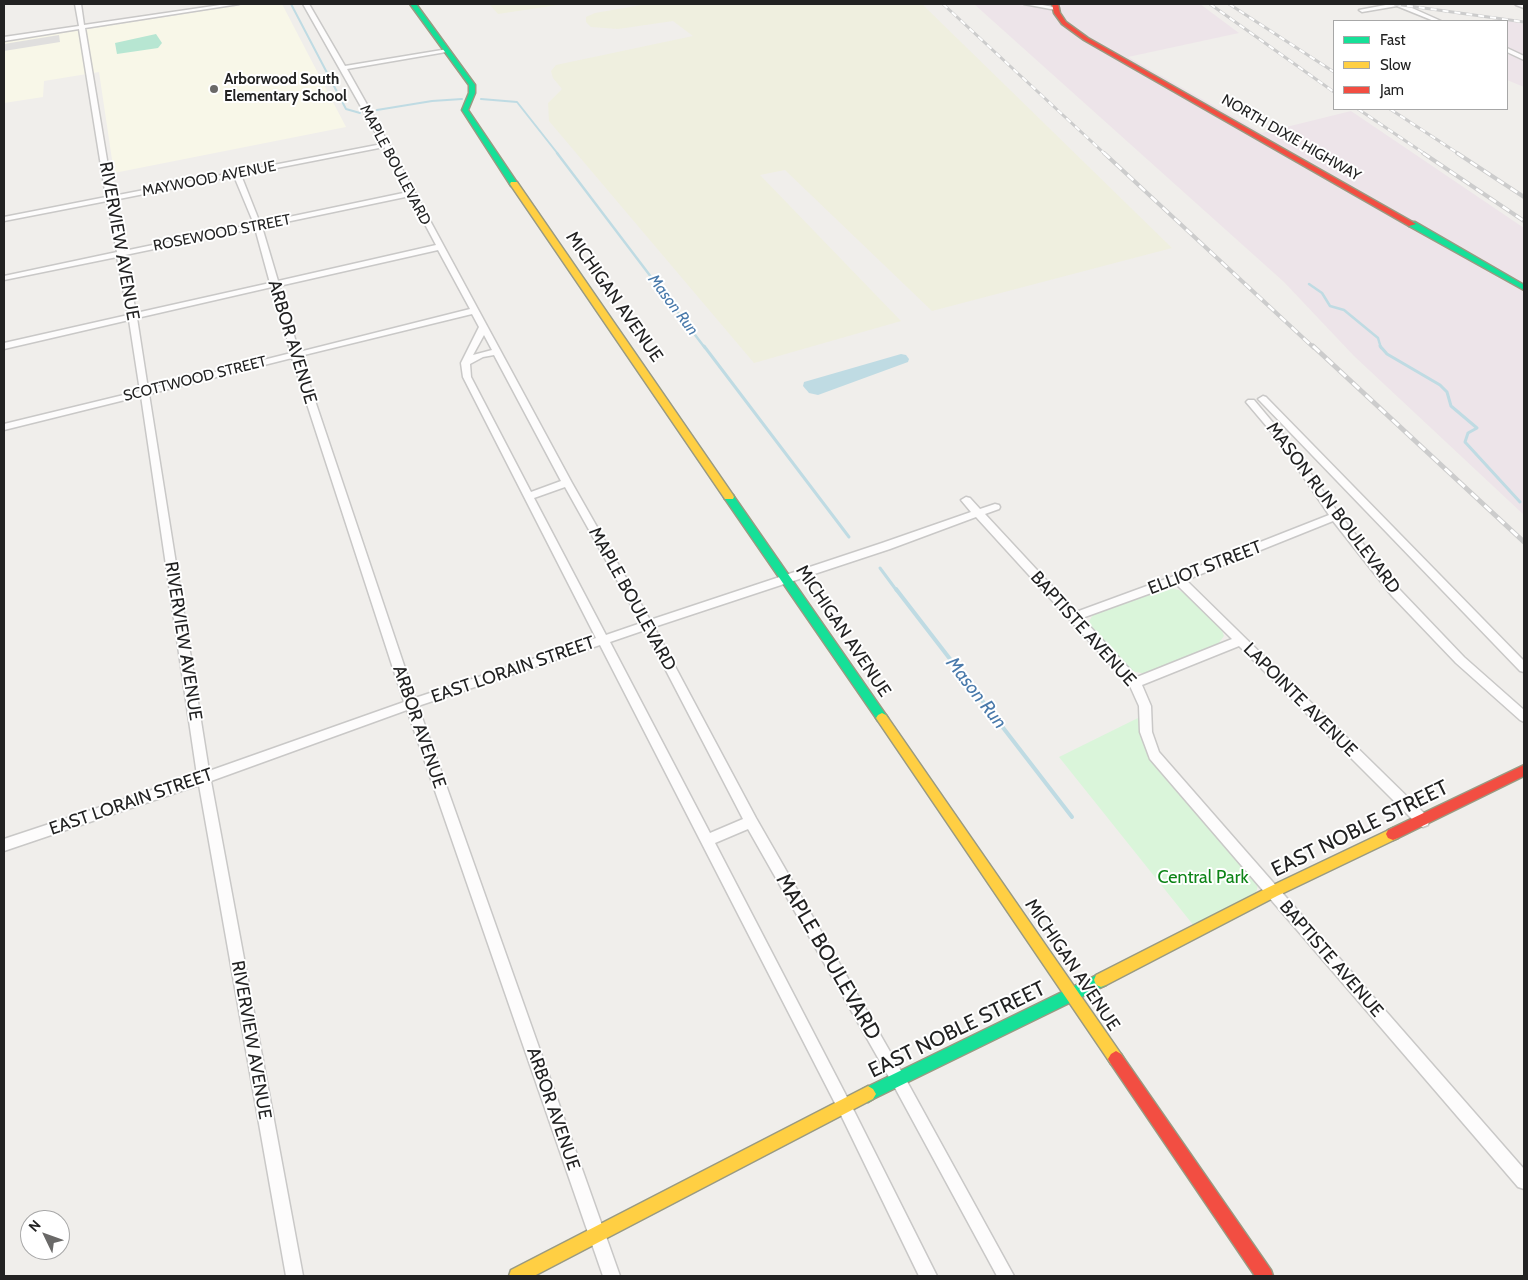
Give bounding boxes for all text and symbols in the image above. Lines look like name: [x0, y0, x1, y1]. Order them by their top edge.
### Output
legend: [1333, 20, 1508, 110]
text: Fast: [1380, 31, 1405, 49]
text: Slow: [1380, 56, 1411, 74]
place label: Arborwood South Elementary School: [224, 71, 347, 106]
text: Jam: [1380, 81, 1404, 99]
marker: Arborwood South Elementary School: [208, 83, 220, 95]
street label: NORTH DIXIE HIGHWAY: [1218, 91, 1364, 185]
street label: MAPLE BOULEVARD: [356, 102, 434, 228]
street label: MAYWOOD AVENUE: [140, 157, 278, 201]
street label: RIVERVIEW AVENUE: [94, 160, 144, 322]
street label: ROSEWOOD STREET: [152, 211, 292, 255]
street label: MICHIGAN AVENUE: [561, 228, 667, 366]
water label: Mason Run: [644, 271, 702, 339]
street label: ARBOR AVENUE: [263, 278, 321, 406]
street label: SCOTTWOOD STREET: [122, 353, 268, 405]
street label: MASON RUN BOULEVARD: [1261, 418, 1405, 598]
street label: MAPLE BOULEVARD: [584, 523, 680, 675]
street label: ELLIOT STREET: [1145, 536, 1265, 600]
street label: RIVERVIEW AVENUE: [160, 560, 206, 722]
street label: MICHIGAN AVENUE: [791, 561, 895, 701]
street label: BAPTISTE AVENUE: [1026, 567, 1140, 691]
street label: EAST LORAIN STREET: [428, 632, 598, 708]
street label: LAPOINTE AVENUE: [1239, 639, 1361, 761]
water label: Mason Run: [941, 653, 1011, 733]
street label: ARBOR AVENUE: [388, 663, 450, 791]
street label: EAST LORAIN STREET: [46, 764, 216, 840]
street label: EAST NOBLE STREET: [1267, 775, 1453, 883]
park label: Central Park: [1158, 867, 1248, 889]
street label: MAPLE BOULEVARD: [770, 869, 886, 1045]
street label: MICHIGAN AVENUE: [1020, 895, 1124, 1035]
street label: BAPTISTE AVENUE: [1275, 896, 1387, 1022]
street label: RIVERVIEW AVENUE: [226, 959, 276, 1121]
street label: EAST NOBLE STREET: [864, 976, 1050, 1084]
street label: ARBOR AVENUE: [522, 1045, 584, 1173]
north arrow: [20, 1210, 70, 1260]
text: N: [25, 1216, 45, 1235]

